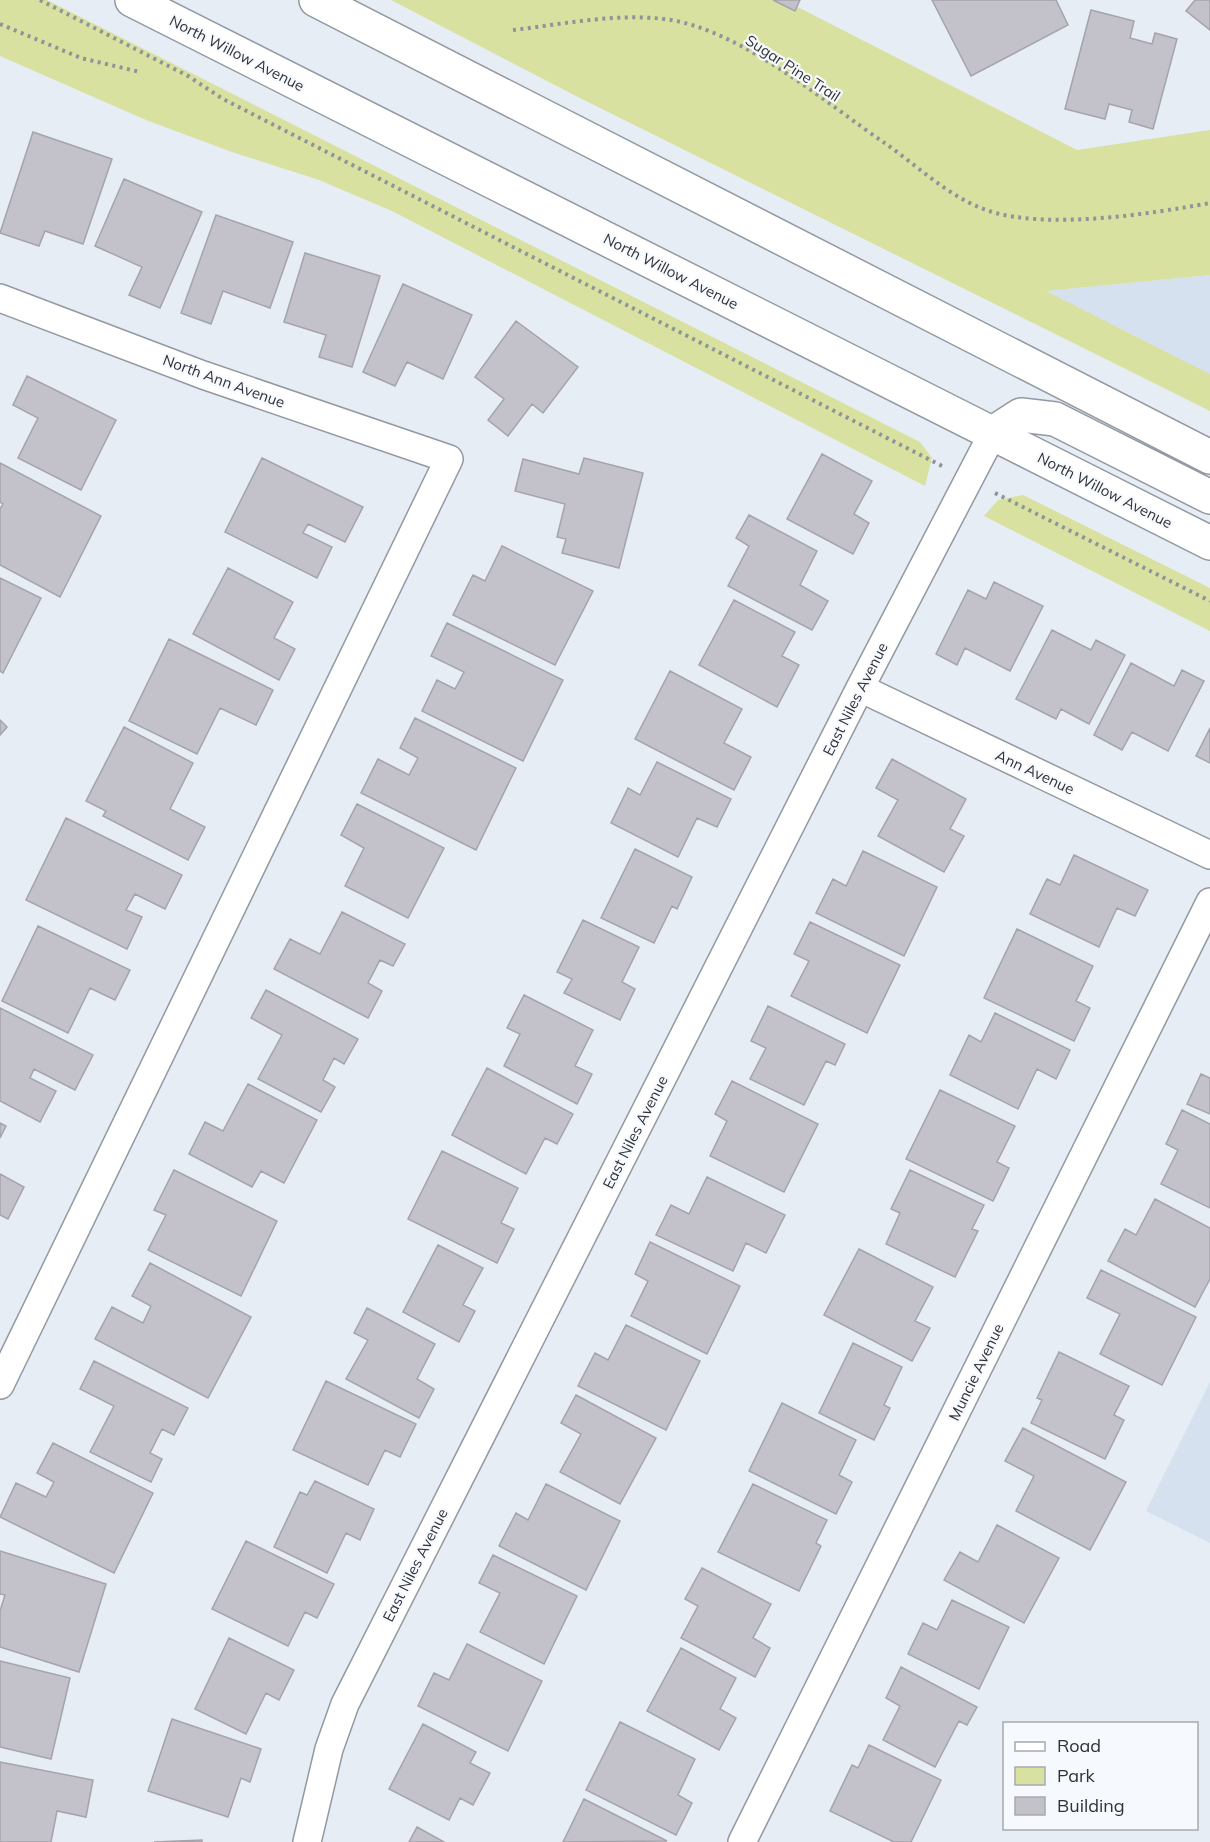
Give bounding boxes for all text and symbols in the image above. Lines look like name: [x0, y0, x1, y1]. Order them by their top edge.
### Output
street label: North Willow Avenue: [166, 11, 308, 95]
street label: Sugar Pine Trail: [742, 30, 844, 106]
street label: North Willow Avenue: [600, 229, 742, 313]
street label: North Ann Avenue: [160, 350, 288, 412]
street label: North Willow Avenue: [1034, 448, 1176, 532]
street label: East Niles Avenue: [818, 639, 892, 759]
street label: Ann Avenue: [993, 745, 1077, 799]
street label: East Niles Avenue: [598, 1072, 672, 1192]
street label: Muncie Avenue: [944, 1320, 1008, 1424]
street label: East Niles Avenue: [378, 1505, 452, 1625]
legend: [1003, 1722, 1198, 1830]
text: Road: [1057, 1734, 1101, 1757]
text: Park: [1057, 1764, 1096, 1787]
text: Building: [1057, 1794, 1125, 1817]

